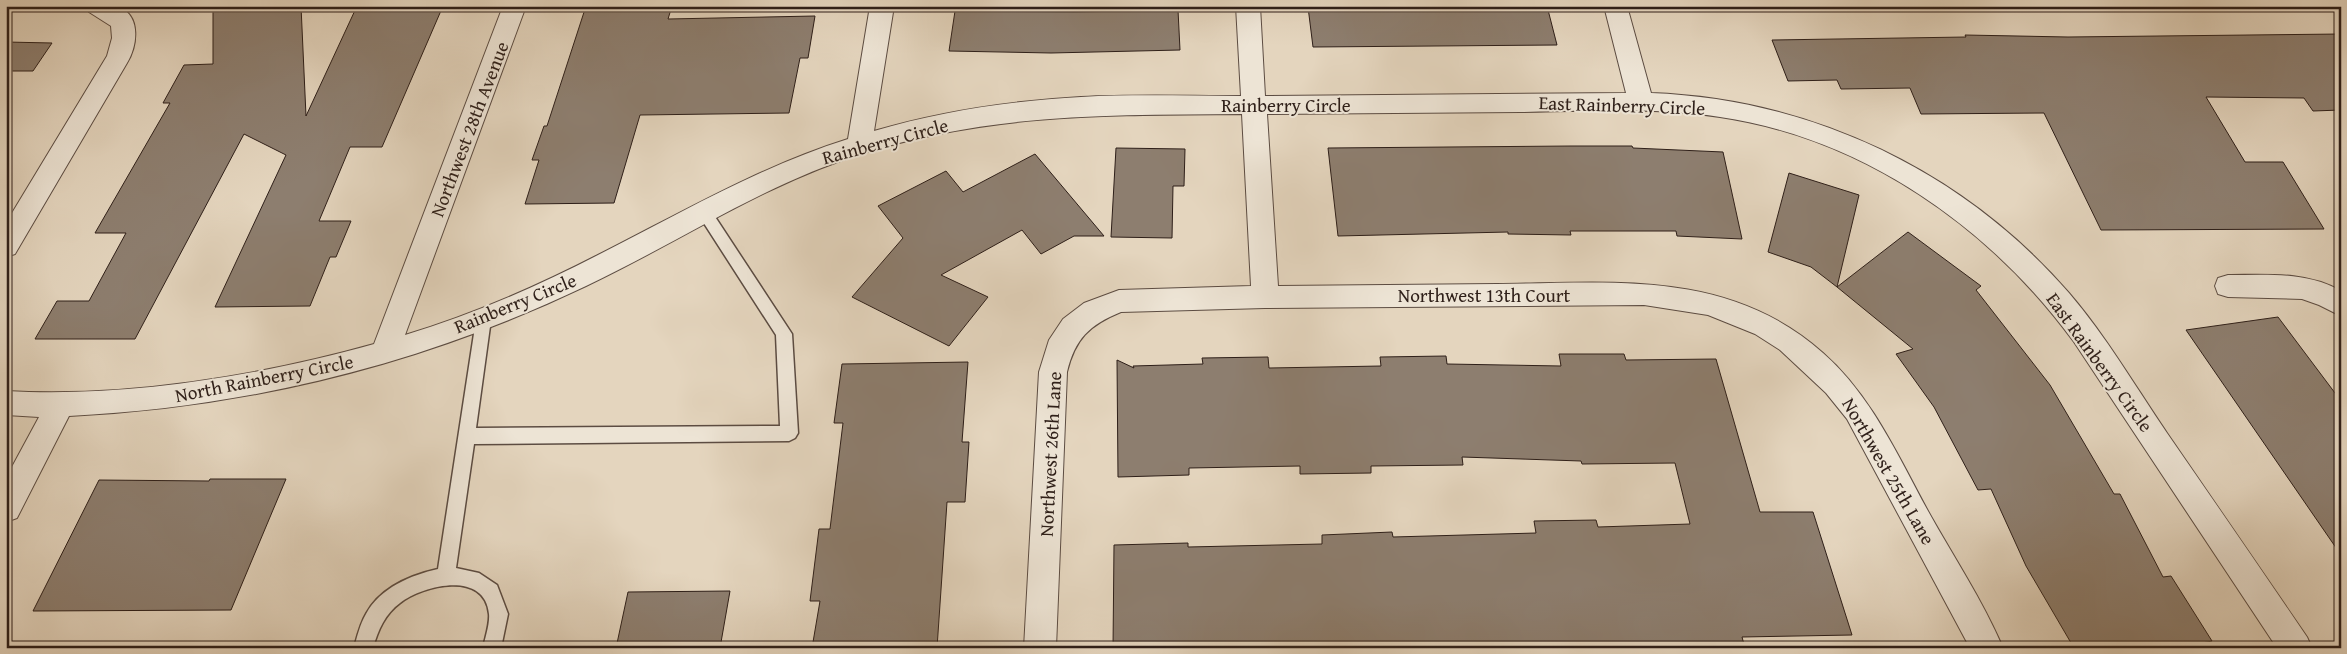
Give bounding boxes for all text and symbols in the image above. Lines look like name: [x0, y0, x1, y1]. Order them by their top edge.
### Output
street label: Northwest 28th Avenue: [423, 37, 515, 221]
street label: East Rainberry Circle: [1538, 88, 1706, 122]
street label: Rainberry Circle: [1221, 91, 1351, 119]
street label: Rainberry Circle: [819, 111, 951, 171]
street label: Rainberry Circle: [450, 266, 580, 340]
street label: Northwest 13th Court: [1398, 281, 1571, 309]
street label: East Rainberry Circle: [2040, 286, 2160, 438]
street label: North Rainberry Circle: [172, 347, 356, 409]
street label: Northwest 26th Lane: [1032, 371, 1068, 537]
street label: Northwest 25th Lane: [1836, 392, 1943, 550]

